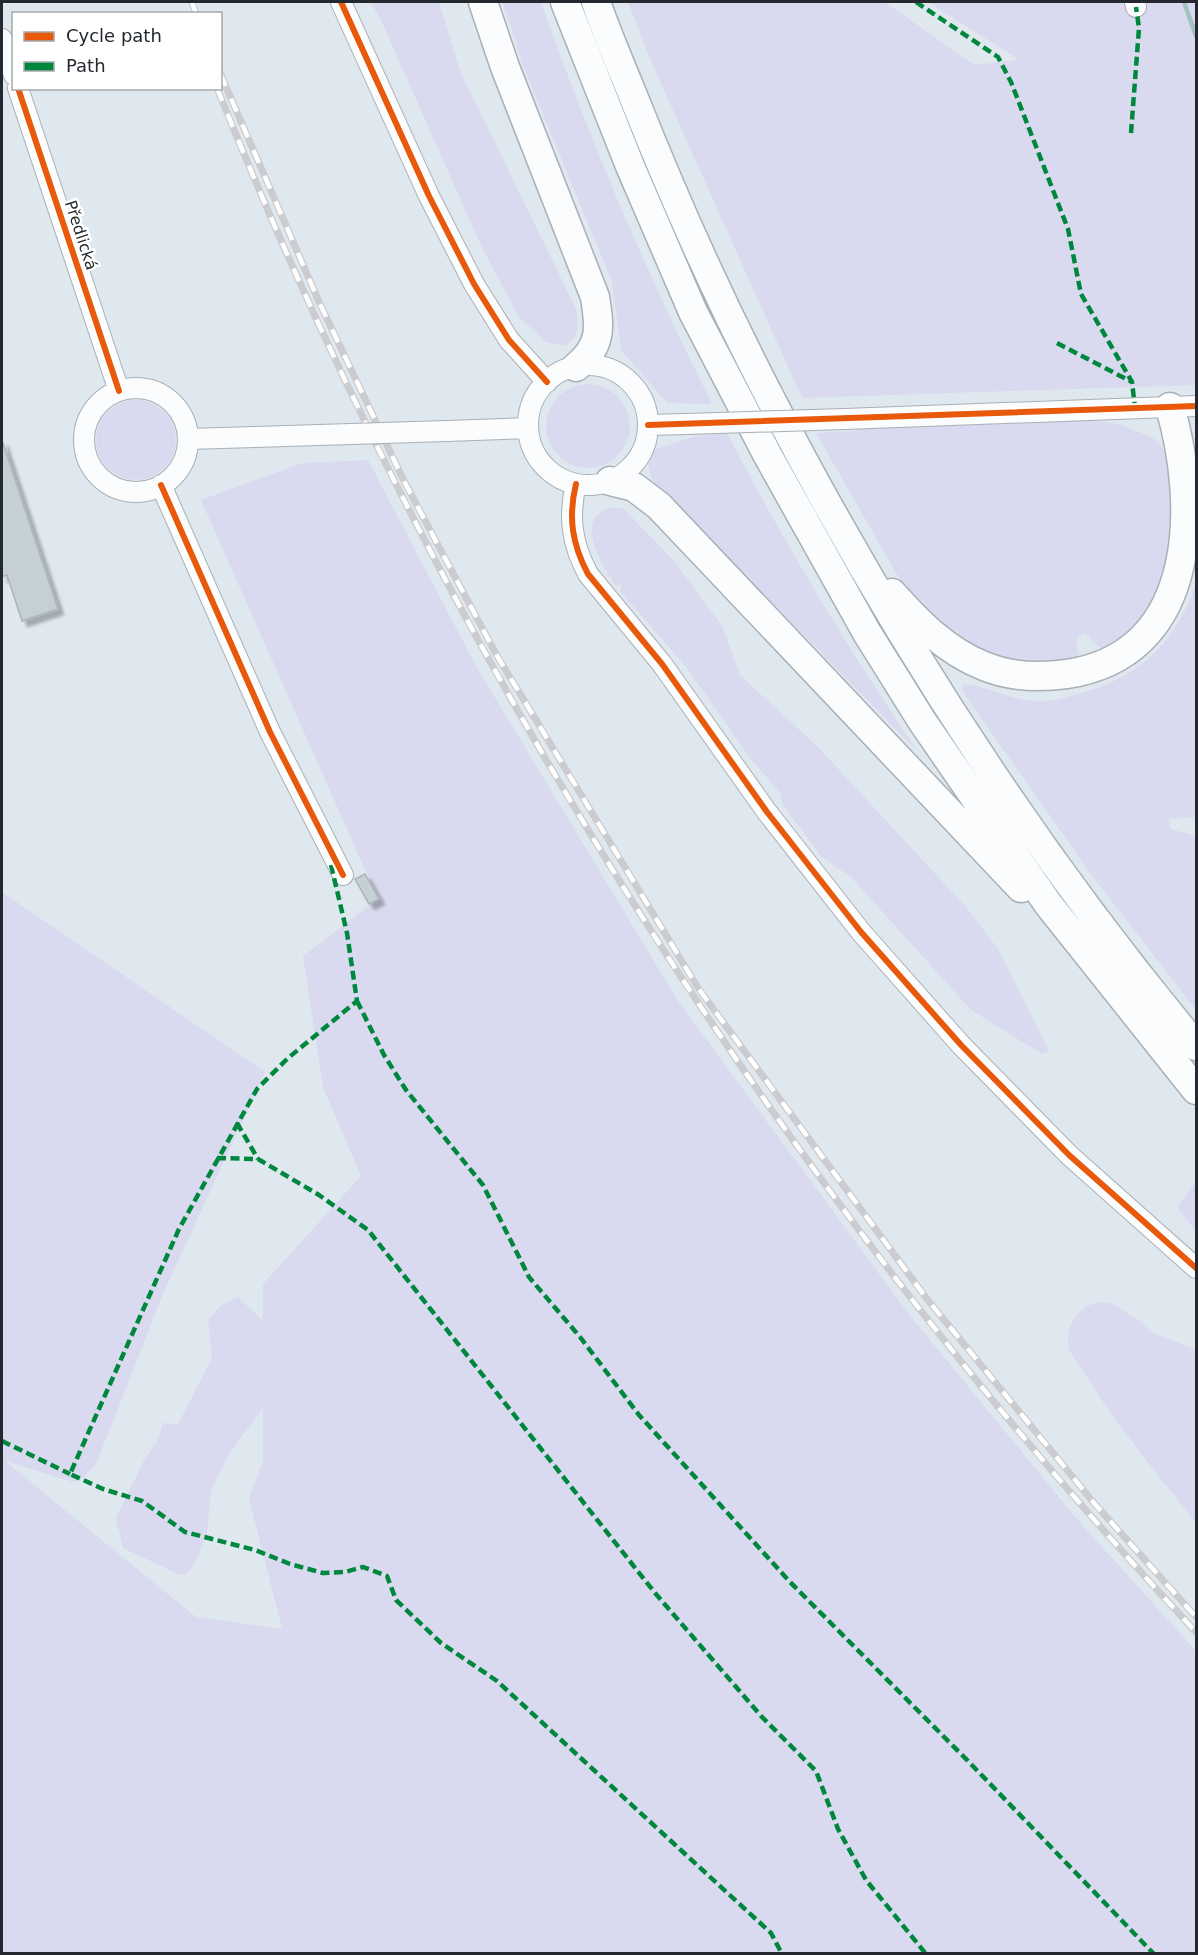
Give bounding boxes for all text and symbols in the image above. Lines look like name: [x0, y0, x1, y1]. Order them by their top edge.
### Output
legend: [12, 12, 222, 90]
text: Cycle path: [66, 25, 162, 46]
text: Path: [66, 55, 106, 76]
street label: Předlická: [61, 198, 101, 272]

